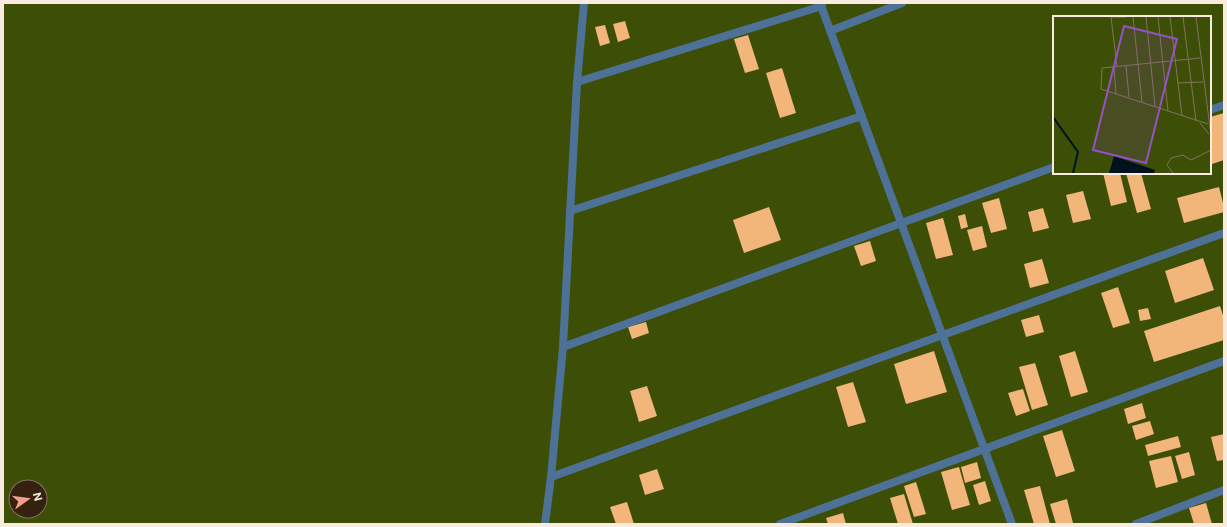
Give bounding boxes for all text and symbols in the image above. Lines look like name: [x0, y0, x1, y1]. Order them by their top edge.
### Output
inset map: [1053, 16, 1211, 174]
north arrow: [8, 479, 48, 519]
text: N: [31, 491, 45, 502]

